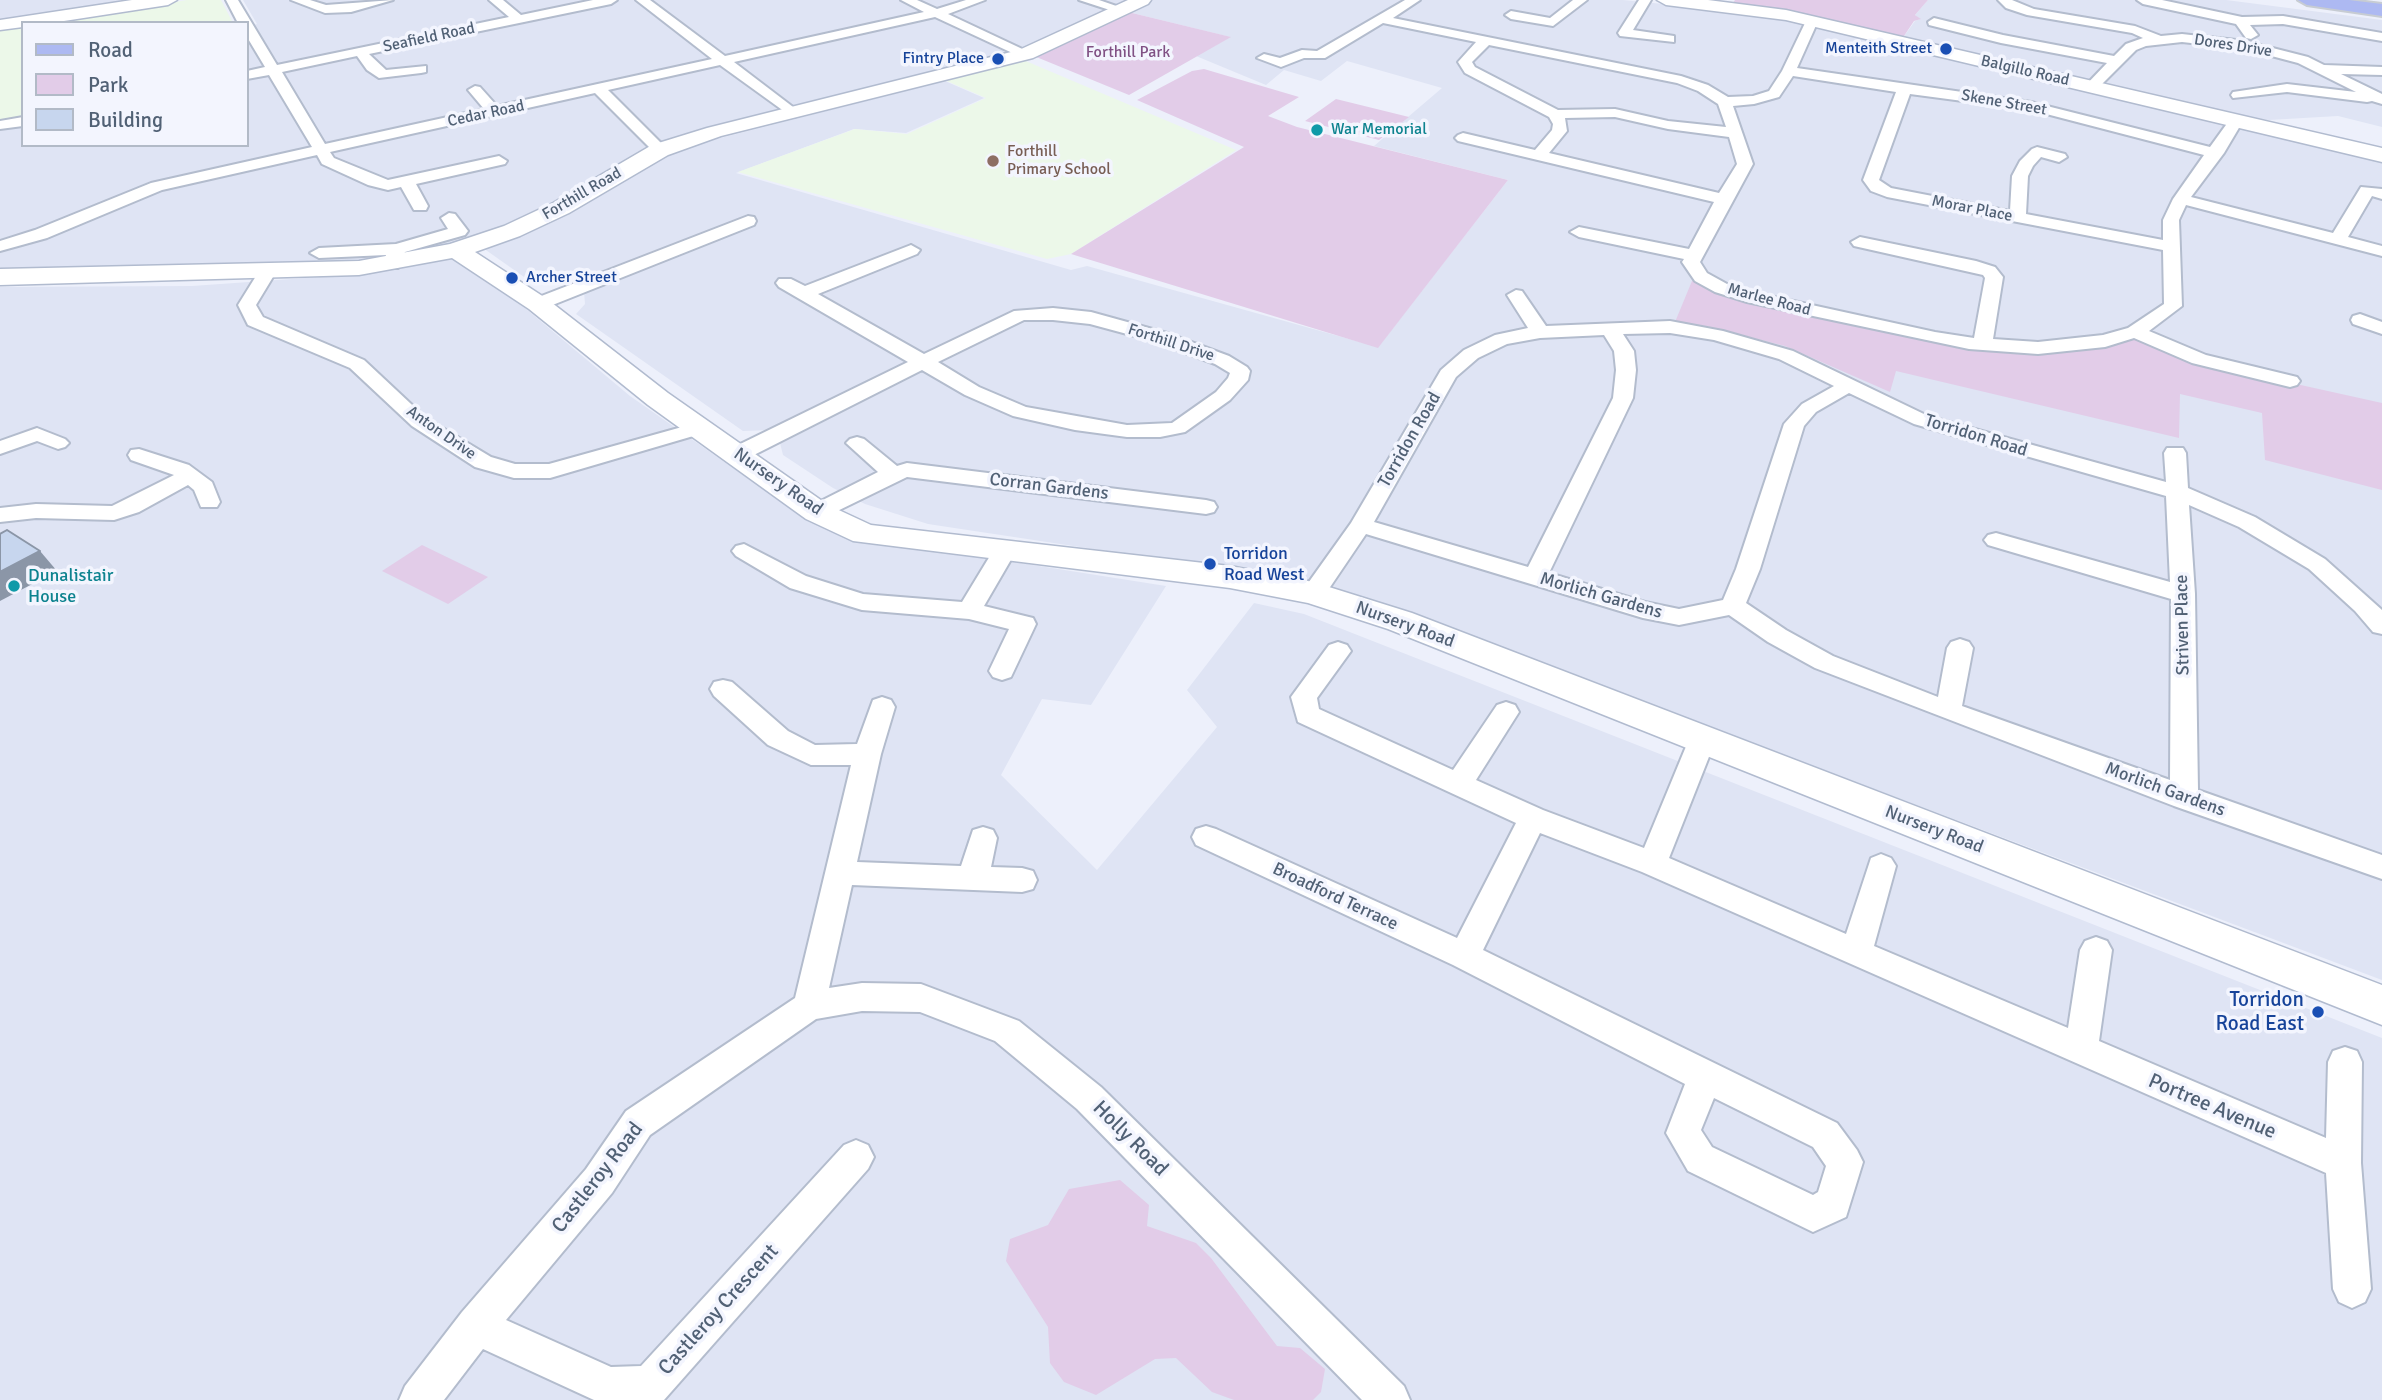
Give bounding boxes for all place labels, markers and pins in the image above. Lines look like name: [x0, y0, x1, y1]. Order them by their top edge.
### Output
place label: Menteith Street: [1825, 39, 1932, 59]
marker: Menteith Street: [1938, 41, 1954, 57]
place label: Fintry Place: [902, 49, 984, 69]
marker: Fintry Place: [990, 51, 1006, 67]
place label: War Memorial: [1331, 120, 1427, 140]
marker: War Memorial: [1309, 122, 1325, 138]
place label: Forthill Primary School: [1007, 142, 1111, 180]
marker: Forthill Primary School: [985, 153, 1001, 169]
place label: Archer Street: [526, 268, 617, 288]
marker: Archer Street: [504, 270, 520, 286]
place label: Torridon Road West: [1224, 543, 1304, 586]
marker: Torridon Road West: [1202, 556, 1218, 572]
place label: Dunalistair House: [28, 565, 113, 608]
marker: Dunalistair House: [6, 578, 22, 594]
place label: Torridon Road East: [2216, 987, 2304, 1037]
marker: Torridon Road East: [2310, 1004, 2326, 1020]

